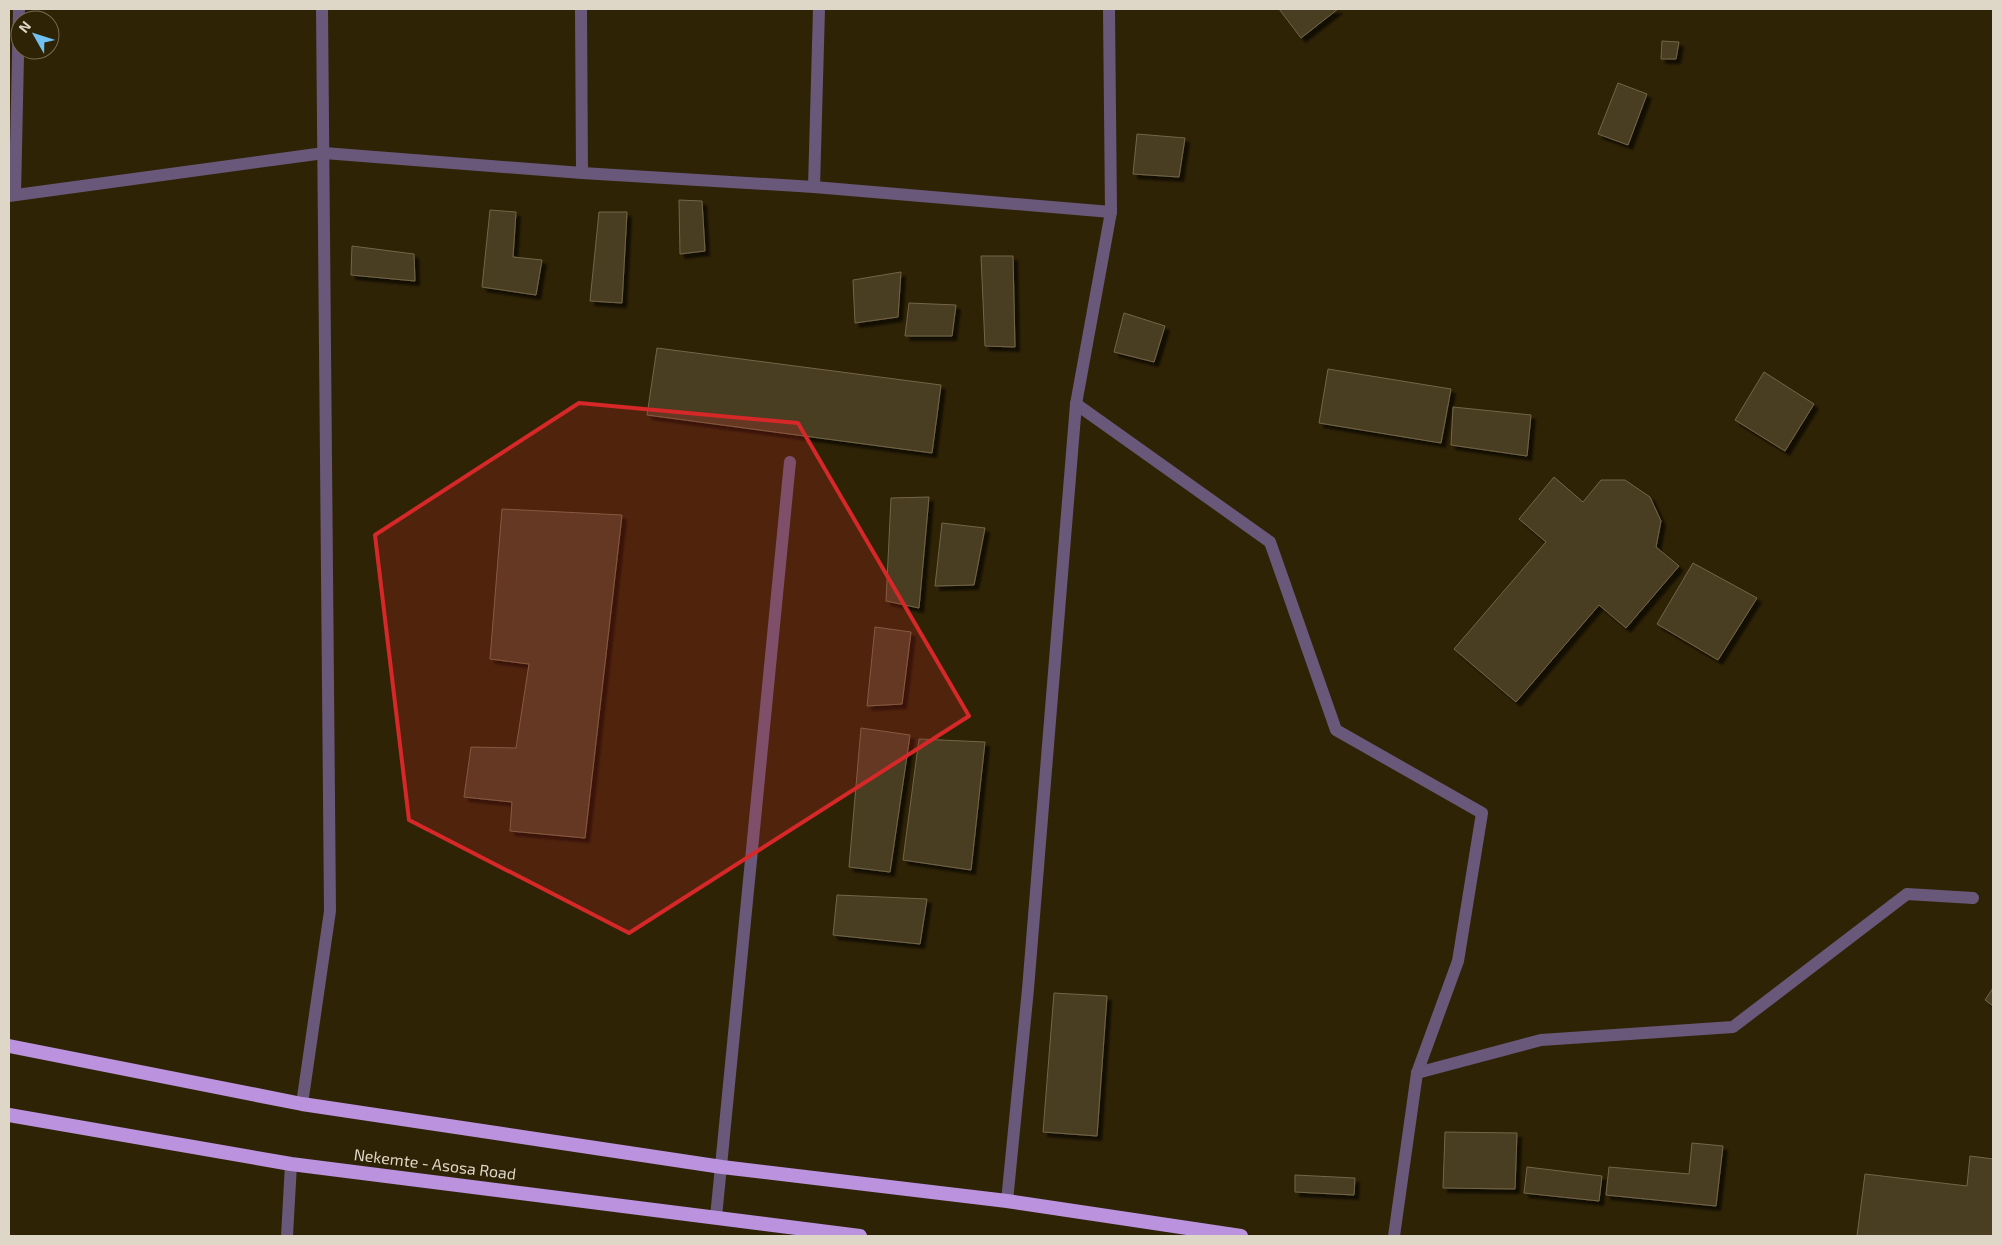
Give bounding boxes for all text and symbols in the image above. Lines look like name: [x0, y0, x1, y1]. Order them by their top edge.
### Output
north arrow: [10, 10, 60, 60]
text: N: [15, 17, 34, 36]
street label: Nekemte - Asosa Road: [353, 1144, 517, 1183]

